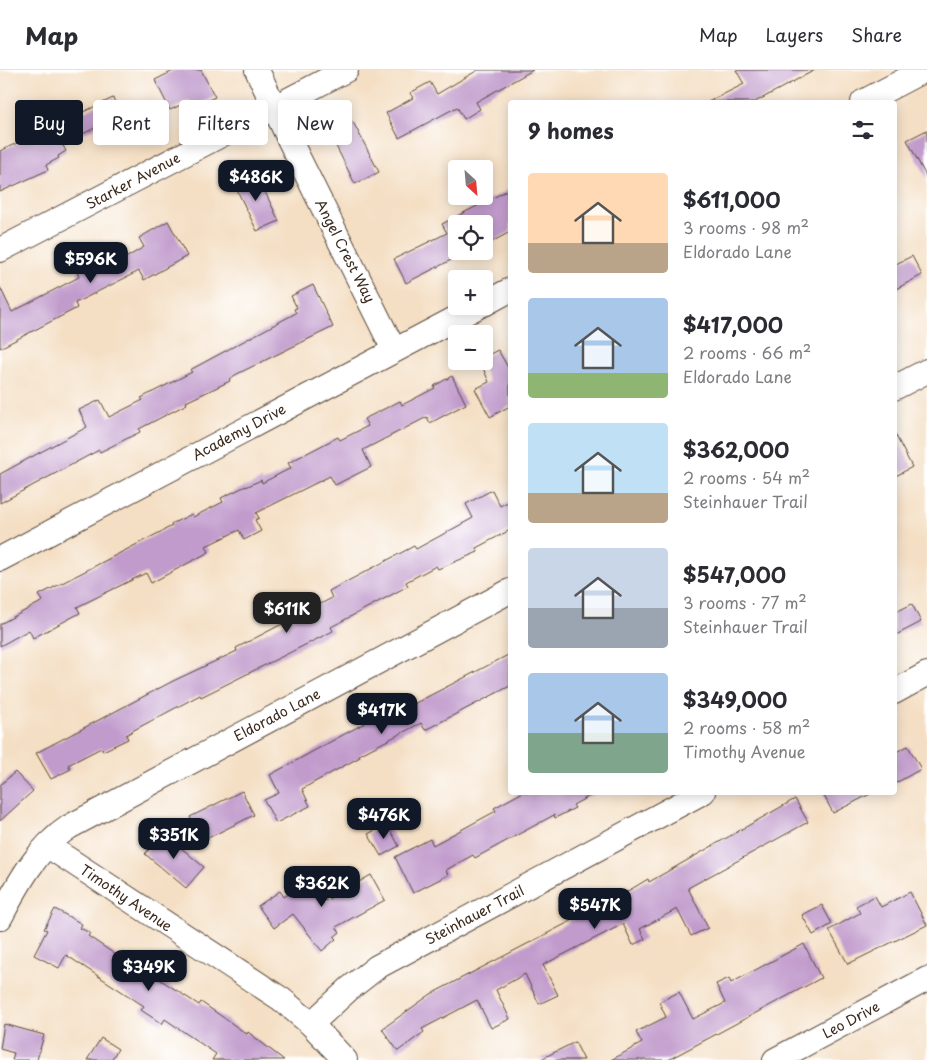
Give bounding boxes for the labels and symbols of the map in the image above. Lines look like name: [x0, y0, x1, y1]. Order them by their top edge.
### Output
street label: Starker Avenue: [82, 147, 183, 214]
pin: $486K: [221, 160, 291, 202]
north arrow: [448, 160, 492, 205]
street label: Angel Crest Way: [310, 195, 381, 306]
pin: $596K: [56, 242, 126, 284]
street label: Academy Drive: [188, 398, 290, 465]
pin: $611K: [252, 592, 322, 634]
street label: Eldorado Lane: [230, 683, 324, 746]
pin: $417K: [347, 692, 417, 735]
pin: $476K: [349, 798, 419, 840]
pin: $351K: [139, 818, 209, 860]
street label: Timothy Avenue: [76, 859, 177, 936]
pin: $362K: [287, 866, 357, 908]
street label: Steinhauer Trail: [422, 880, 528, 949]
pin: $547K: [560, 888, 630, 930]
pin: $349K: [114, 950, 184, 992]
street label: Leo Drive: [818, 996, 883, 1043]

